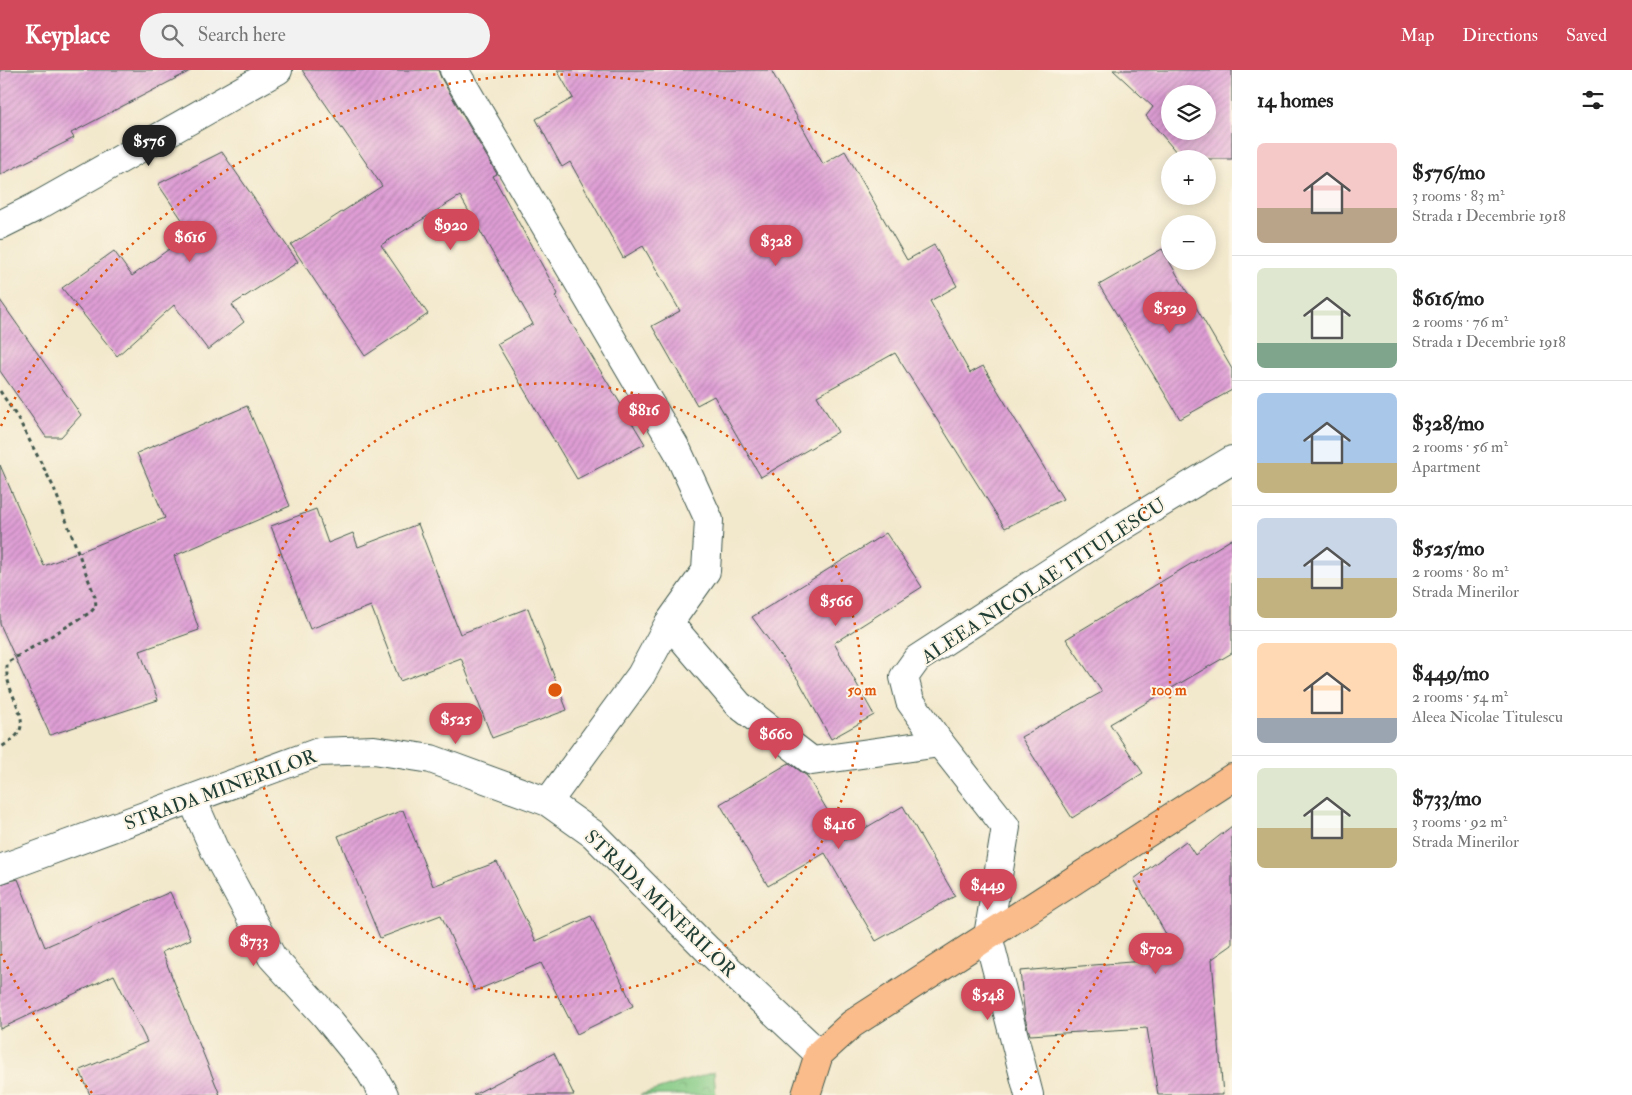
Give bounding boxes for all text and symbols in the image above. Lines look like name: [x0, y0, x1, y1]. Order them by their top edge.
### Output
search box: [140, 13, 490, 58]
text: Keyplace: [25, 20, 110, 51]
icon: search: [158, 21, 186, 49]
text: Search here: [198, 23, 286, 47]
text: Map: [1401, 24, 1434, 47]
text: Directions: [1462, 24, 1538, 47]
text: Saved: [1566, 24, 1607, 47]
map controls: [1161, 85, 1216, 270]
button: layers: [1161, 85, 1216, 140]
icon: filters: [1579, 86, 1607, 114]
text: 14 homes: [1257, 87, 1334, 114]
pin: $576: [119, 124, 179, 167]
text: $576: [133, 131, 165, 151]
button: +: [1161, 150, 1216, 205]
text: $576/mo: [1412, 159, 1485, 186]
icon: home: [1297, 163, 1357, 223]
text: 3 rooms · 83 m²: [1412, 186, 1505, 206]
text: Strada 1 Decembrie 1918: [1412, 206, 1566, 226]
pin: $920: [421, 208, 481, 251]
text: $920: [434, 215, 468, 235]
button: −: [1161, 215, 1216, 270]
pin: $616: [160, 220, 220, 263]
pin: $328: [746, 224, 806, 267]
text: $616: [175, 227, 205, 247]
text: $328: [761, 231, 791, 251]
text: $616/mo: [1412, 285, 1484, 312]
icon: home: [1297, 288, 1357, 348]
pin: $529: [1140, 292, 1200, 334]
text: $529: [1154, 298, 1186, 318]
text: 2 rooms · 76 m²: [1412, 312, 1508, 332]
text: Strada 1 Decembrie 1918: [1412, 332, 1566, 352]
pin: $816: [614, 394, 674, 436]
text: $816: [629, 400, 659, 420]
text: $328/mo: [1412, 410, 1484, 437]
icon: home: [1297, 413, 1357, 473]
text: 2 rooms · 56 m²: [1412, 437, 1508, 457]
text: Apartment: [1412, 457, 1480, 477]
street label: ALEEA NICOLAE TITULESCU: [916, 493, 1170, 669]
text: $525/mo: [1412, 535, 1484, 562]
icon: home: [1297, 538, 1357, 598]
text: 2 rooms · 80 m²: [1412, 562, 1509, 582]
text: Strada Minerilor: [1412, 582, 1519, 602]
pin: $566: [806, 584, 866, 627]
text: $566: [820, 591, 852, 611]
text: $449/mo: [1412, 660, 1489, 687]
icon: home: [1297, 663, 1357, 723]
centre of rings: [546, 681, 564, 699]
text: 50 m: [848, 681, 877, 700]
text: 100 m: [1151, 681, 1187, 700]
text: 2 rooms · 54 m²: [1412, 687, 1508, 707]
pin: $525: [426, 702, 486, 745]
text: Aleea Nicolae Titulescu: [1412, 707, 1563, 727]
text: $525: [440, 709, 472, 729]
pin: $660: [746, 718, 806, 760]
text: $660: [759, 724, 793, 744]
street label: STRADA MINERILOR: [121, 744, 320, 836]
text: $733/mo: [1412, 785, 1481, 812]
icon: home: [1297, 788, 1357, 848]
pin: $416: [809, 808, 869, 850]
text: 3 rooms · 92 m²: [1412, 812, 1507, 832]
text: $416: [823, 814, 855, 834]
street label: STRADA MINERILOR: [579, 825, 742, 983]
text: Strada Minerilor: [1412, 832, 1519, 852]
pin: $449: [958, 868, 1018, 911]
text: $449: [971, 875, 1005, 895]
pin: $733: [224, 924, 284, 967]
text: $733: [240, 931, 268, 951]
pin: $702: [1126, 932, 1186, 975]
text: $702: [1140, 939, 1172, 959]
pin: $548: [958, 978, 1018, 1021]
text: $548: [972, 985, 1004, 1005]

